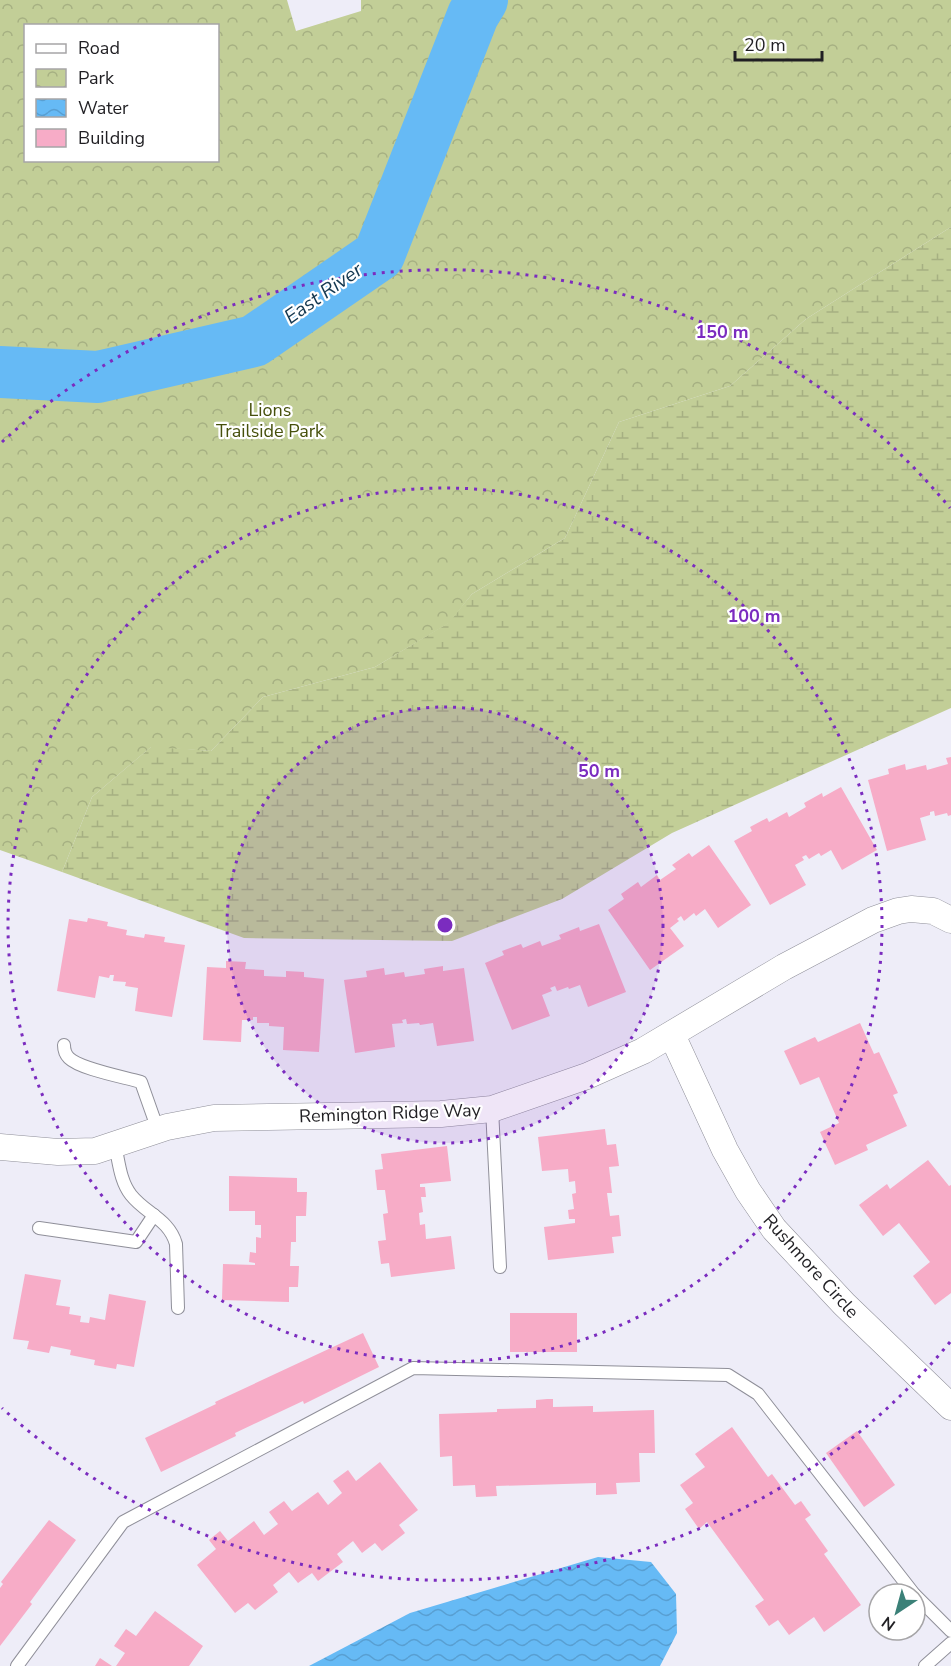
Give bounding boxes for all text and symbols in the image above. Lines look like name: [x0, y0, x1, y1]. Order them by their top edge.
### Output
legend: [24, 24, 219, 162]
scale bar: [735, 24, 822, 62]
text: 20 m: [744, 33, 786, 57]
text: Road: [78, 36, 120, 60]
text: Park: [78, 66, 115, 90]
text: Water: [78, 96, 129, 120]
text: Building: [78, 126, 145, 150]
water label: East River: [279, 256, 368, 330]
text: 150 m: [695, 320, 749, 344]
park label: Lions Trailside Park: [216, 398, 325, 443]
text: 100 m: [727, 604, 781, 628]
text: 50 m: [578, 759, 620, 783]
centre of rings: [435, 915, 455, 935]
street label: Remington Ridge Way: [299, 1098, 482, 1128]
street label: Rushmore Circle: [758, 1209, 864, 1323]
north arrow: [867, 1582, 927, 1642]
text: N: [877, 1611, 900, 1636]

